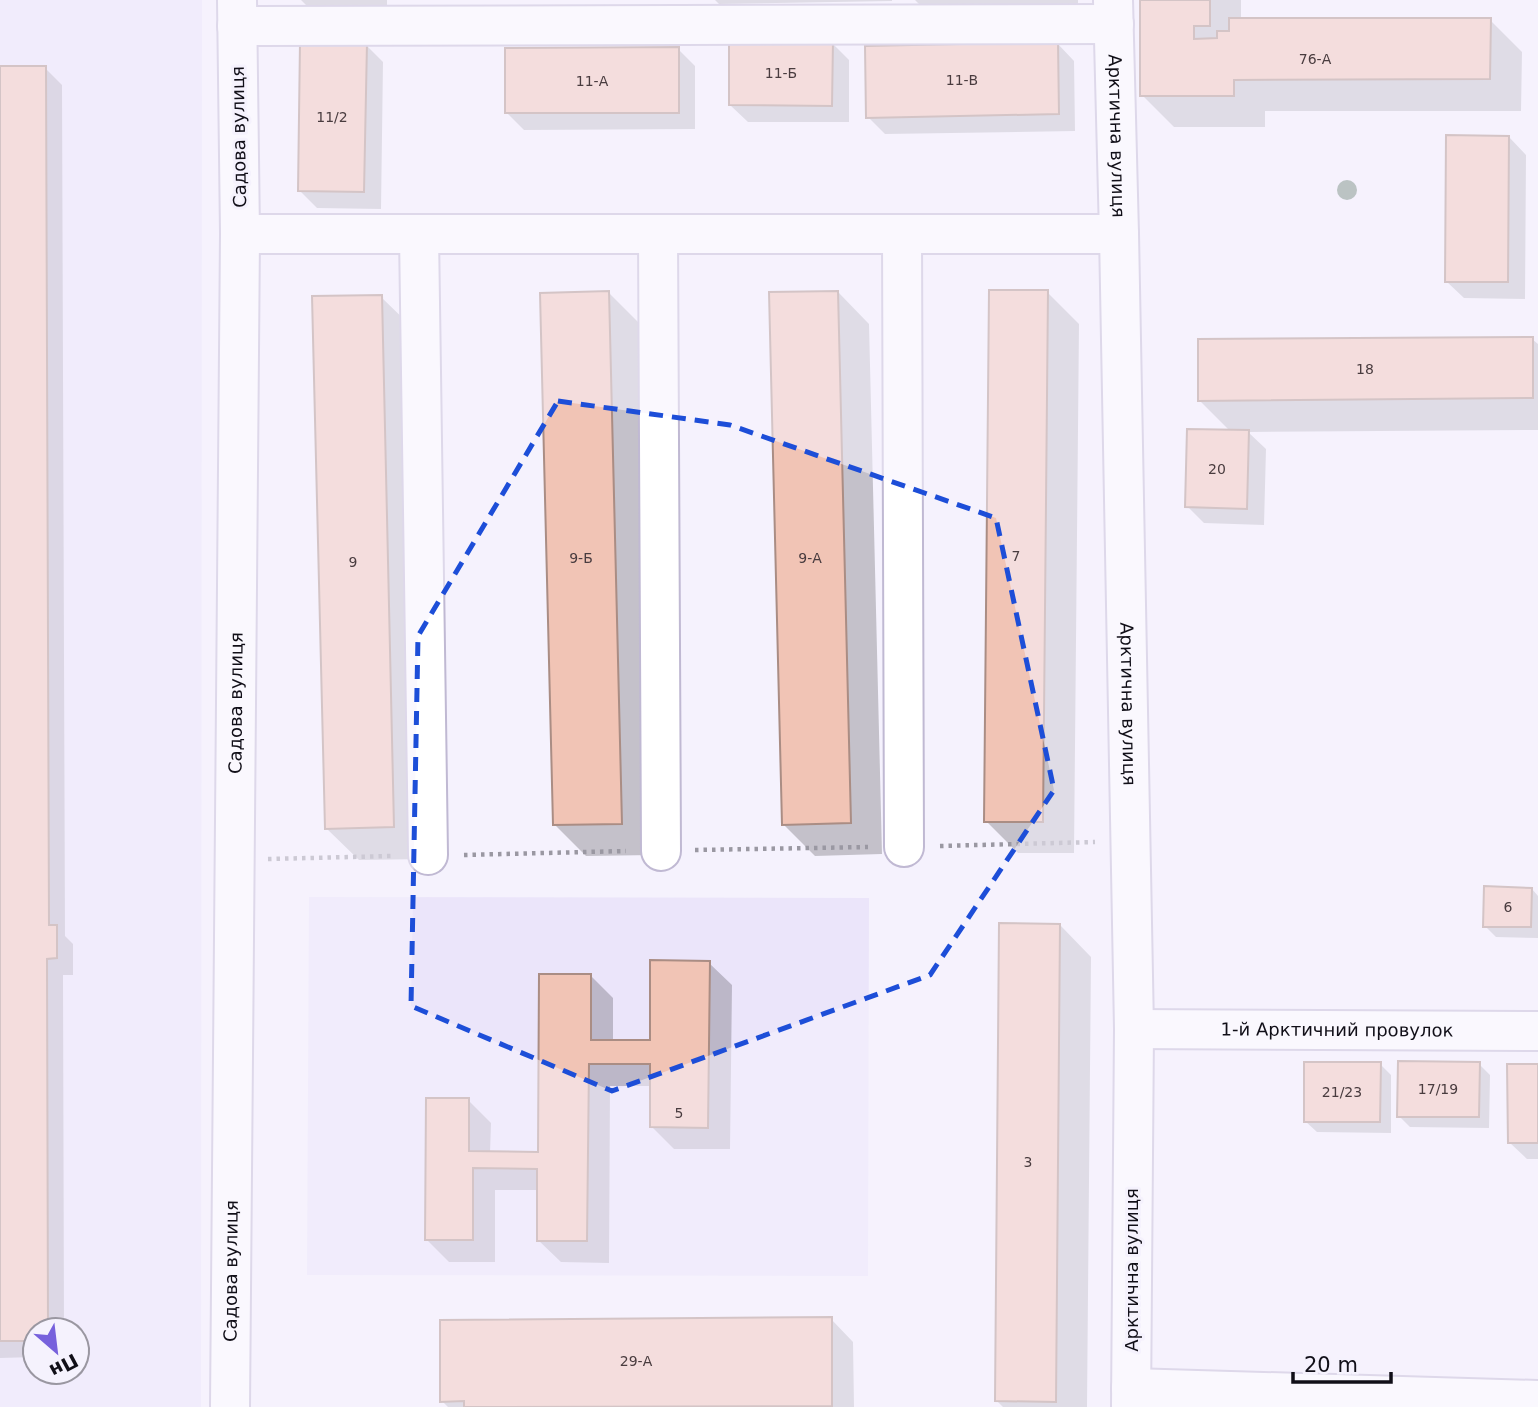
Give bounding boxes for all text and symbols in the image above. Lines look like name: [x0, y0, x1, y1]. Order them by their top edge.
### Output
house number: 76-А: [1299, 51, 1332, 67]
street label: Арктична вулиця: [1104, 54, 1130, 218]
house number: 11-Б: [765, 65, 797, 81]
street label: Садова вулиця: [227, 66, 250, 208]
house number: 11-В: [946, 72, 978, 88]
house number: 11-А: [576, 73, 609, 89]
house number: 11/2: [316, 109, 348, 125]
house number: 18: [1356, 361, 1374, 377]
house number: 20: [1208, 461, 1226, 477]
house number: 7: [1012, 548, 1020, 564]
house number: 9-Б: [569, 550, 593, 566]
house number: 9-А: [798, 550, 822, 566]
house number: 9: [349, 554, 357, 570]
street label: Арктична вулиця: [1116, 622, 1140, 786]
street label: Садова вулиця: [224, 632, 247, 774]
house number: 6: [1504, 899, 1513, 915]
street label: 1-й Арктичний провулок: [1221, 1018, 1454, 1041]
house number: 17/19: [1418, 1081, 1458, 1097]
house number: 21/23: [1322, 1084, 1362, 1100]
house number: 5: [675, 1105, 683, 1121]
house number: 3: [1024, 1154, 1032, 1170]
street label: Арктична вулиця: [1121, 1188, 1142, 1352]
street label: Садова вулиця: [220, 1200, 242, 1342]
north arrow: [21, 1316, 91, 1386]
scale bar: [1293, 1340, 1391, 1384]
text: Пн: [46, 1349, 82, 1383]
house number: 29-А: [620, 1353, 653, 1369]
text: 20 m: [1304, 1353, 1358, 1377]

